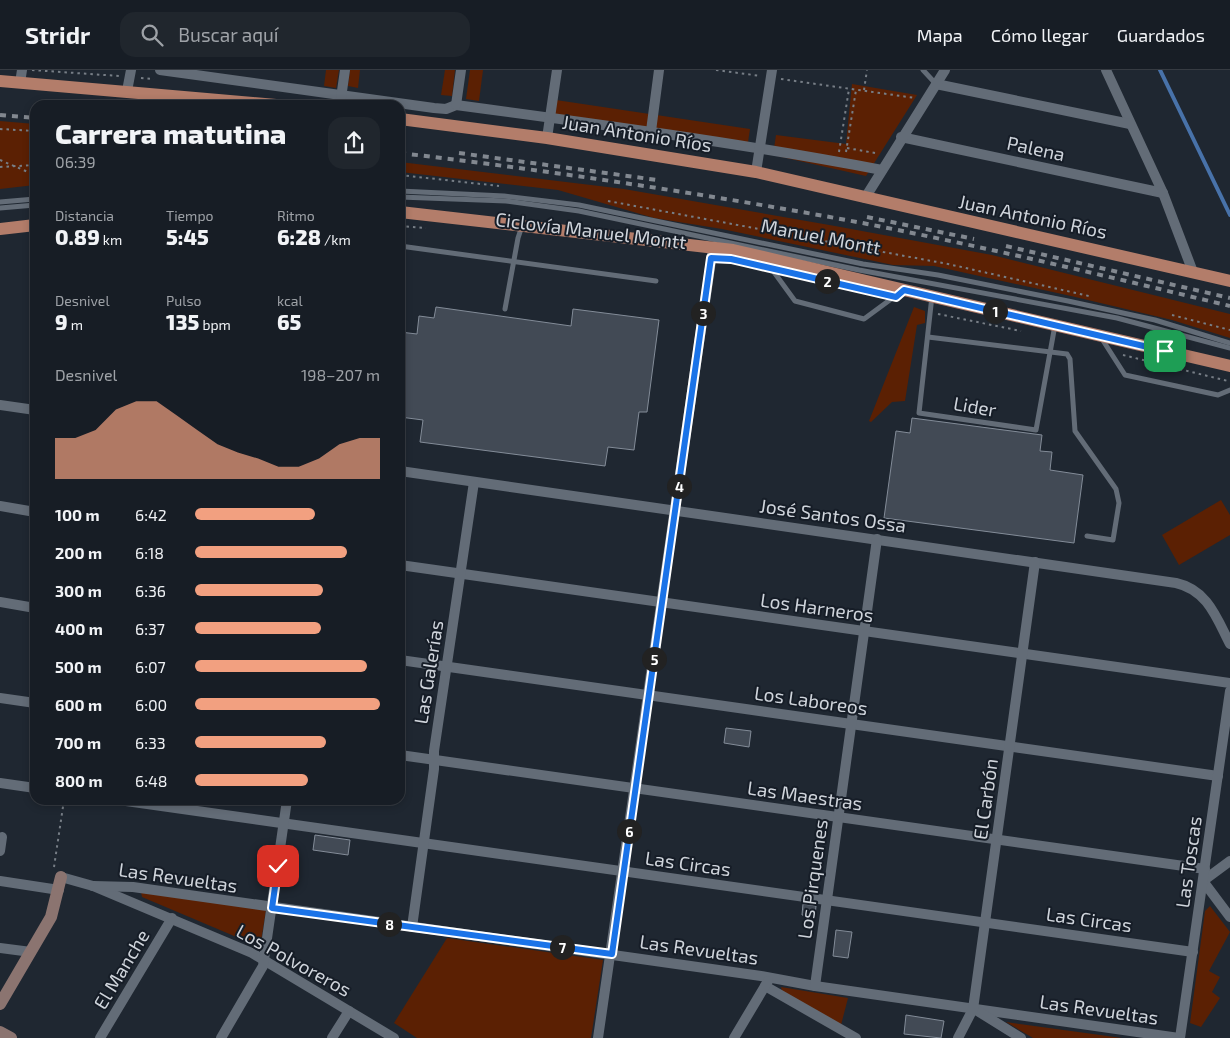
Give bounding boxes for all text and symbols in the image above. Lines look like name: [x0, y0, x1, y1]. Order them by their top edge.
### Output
search box: [120, 12, 470, 57]
text: Stridr: [25, 20, 90, 49]
icon: search: [138, 21, 166, 49]
text: Buscar aquí: [178, 23, 279, 46]
text: Mapa: [917, 24, 963, 46]
text: Cómo llegar: [991, 24, 1089, 46]
text: Guardados: [1117, 24, 1205, 46]
street label: Juan Antonio Ríos: [561, 110, 713, 156]
text: Carrera matutina: [55, 116, 286, 150]
button: share: [328, 117, 380, 169]
street label: Palena: [1005, 131, 1067, 165]
text: 06:39: [55, 152, 96, 171]
street label: Juan Antonio Ríos: [957, 189, 1109, 243]
text: Distancia: [55, 207, 114, 224]
text: Tiempo: [166, 207, 213, 224]
text: Ritmo: [277, 207, 315, 224]
street label: Ciclovía Manuel Montt: [494, 207, 688, 253]
street label: Manuel Montt: [759, 213, 883, 259]
text: 0.89: [55, 224, 100, 249]
text: 5:45: [166, 224, 209, 249]
text: 6:28: [277, 224, 321, 249]
text: km: [100, 231, 122, 248]
text: /km: [321, 231, 351, 248]
pin: 2: [814, 268, 840, 294]
text: 2: [823, 273, 832, 290]
text: Desnivel: [55, 292, 110, 309]
text: Pulso: [166, 292, 201, 309]
text: kcal: [277, 292, 303, 309]
pin: 1: [982, 298, 1008, 324]
pin: 3: [690, 300, 716, 326]
text: 1: [992, 303, 999, 320]
text: 3: [700, 305, 707, 322]
text: 9: [55, 309, 68, 334]
text: 135: [166, 309, 199, 334]
text: 65: [277, 309, 301, 334]
text: m: [68, 316, 83, 333]
text: bpm: [199, 316, 231, 333]
pin: [1144, 330, 1186, 372]
icon: arrive: [1151, 337, 1179, 365]
text: Desnivel: [55, 365, 117, 384]
text: 198–207 m: [301, 365, 380, 384]
street label: Lider: [952, 391, 999, 421]
pin: 4: [666, 474, 692, 498]
text: 4: [675, 478, 684, 495]
street label: José Santos Ossa: [758, 493, 908, 537]
text: 100 m: [55, 505, 100, 524]
text: 6:42: [135, 505, 167, 524]
text: 200 m: [55, 543, 102, 562]
text: 6:18: [135, 543, 164, 562]
text: 300 m: [55, 581, 102, 600]
text: 6:36: [135, 581, 166, 600]
street label: Los Harneros: [759, 588, 875, 626]
street label: Las Galerías: [408, 618, 448, 726]
text: 400 m: [55, 619, 103, 638]
text: 6:37: [135, 619, 165, 638]
pin: 5: [642, 646, 666, 672]
text: 5: [651, 651, 658, 668]
text: 500 m: [55, 657, 102, 676]
text: 6:07: [135, 657, 166, 676]
street label: Los Laboreos: [753, 681, 869, 719]
text: 600 m: [55, 695, 102, 714]
text: 6:00: [135, 695, 167, 714]
text: 700 m: [55, 733, 101, 752]
text: 6:33: [135, 733, 166, 752]
street label: El Carbón: [968, 757, 1002, 841]
text: 800 m: [55, 771, 103, 790]
text: 6:48: [135, 771, 167, 790]
street label: Las Maestras: [746, 776, 864, 814]
street label: Las Toscas: [1170, 815, 1206, 909]
pin: 6: [616, 818, 642, 844]
street label: Los Pirquenes: [792, 818, 832, 940]
text: 6: [625, 823, 634, 840]
pin: [257, 845, 299, 887]
street label: Las Circas: [644, 846, 732, 880]
icon: check: [264, 852, 292, 880]
street label: Las Revueltas: [117, 857, 239, 897]
street label: Las Circas: [1045, 902, 1133, 936]
pin: 8: [376, 912, 402, 936]
text: 8: [385, 916, 394, 933]
street label: Los Polvoreros: [233, 919, 355, 1001]
street label: El Manche: [88, 925, 154, 1013]
street label: Las Revueltas: [638, 929, 760, 969]
pin: 7: [550, 934, 574, 960]
text: 7: [559, 939, 566, 956]
street label: Las Revueltas: [1038, 989, 1160, 1029]

